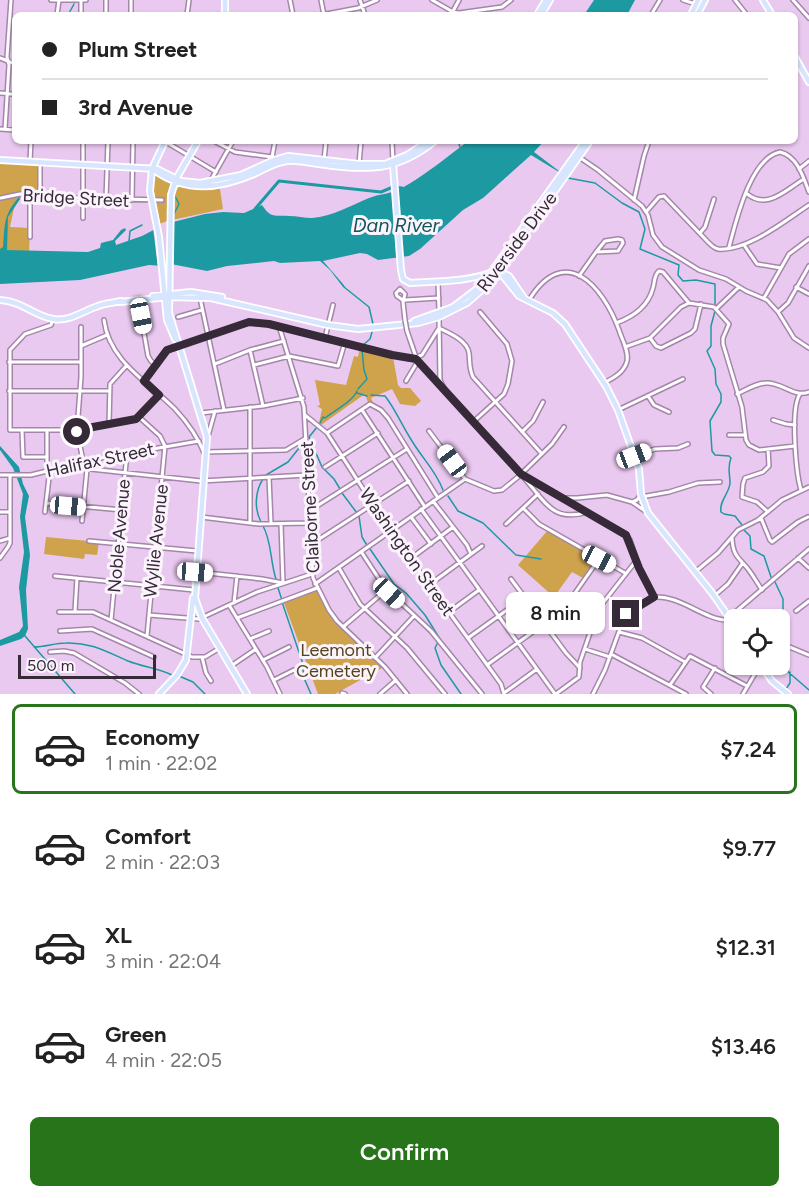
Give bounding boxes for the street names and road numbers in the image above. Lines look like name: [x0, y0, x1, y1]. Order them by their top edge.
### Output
street label: Bridge Street: [22, 184, 130, 212]
street label: Riverside Drive: [472, 188, 562, 296]
street label: Halifax Street: [44, 438, 156, 482]
street label: Claiborne Street: [296, 440, 324, 574]
street label: Noble Avenue: [103, 478, 135, 594]
street label: Wyllie Avenue: [139, 483, 173, 599]
street label: Washington Street: [355, 484, 459, 620]

